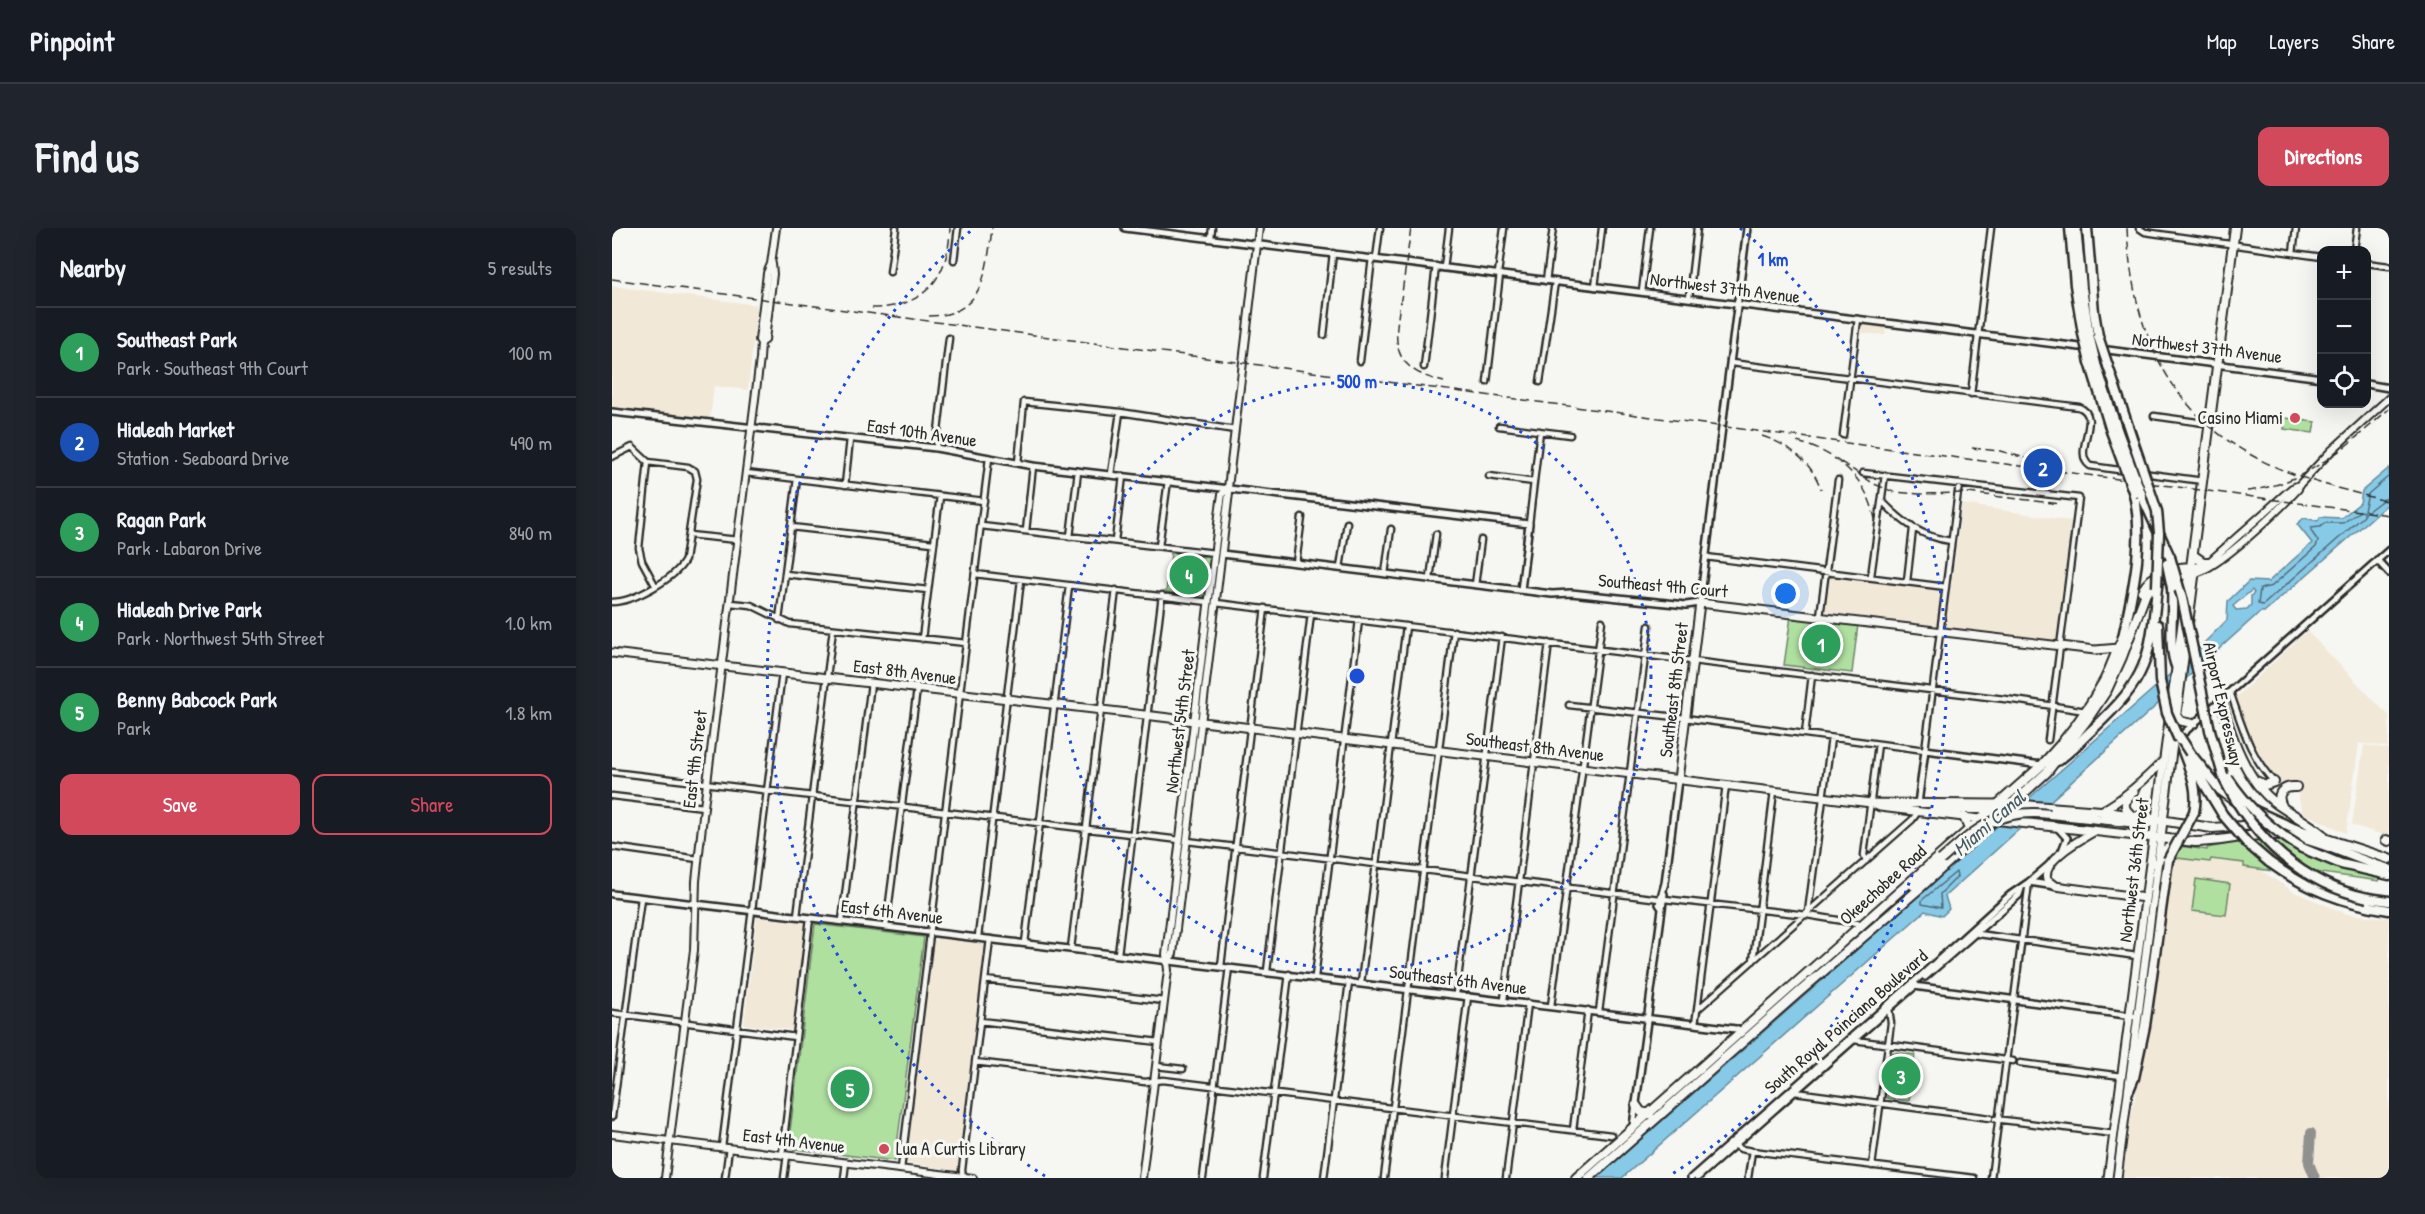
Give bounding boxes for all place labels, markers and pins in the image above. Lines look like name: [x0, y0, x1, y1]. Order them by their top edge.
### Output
place label: Casino Miami: [2198, 405, 2283, 430]
marker: Casino Miami: [2288, 411, 2302, 425]
pin: 2: [2024, 446, 2062, 490]
pin: 4: [1170, 552, 1208, 598]
pin: 1: [1802, 622, 1840, 666]
centre of rings: [1347, 666, 1367, 686]
pin: 3: [1882, 1054, 1920, 1098]
pin: 5: [830, 1066, 870, 1112]
place label: Lua A Curtis Library: [896, 1136, 1026, 1161]
marker: Lua A Curtis Library: [877, 1142, 891, 1156]

